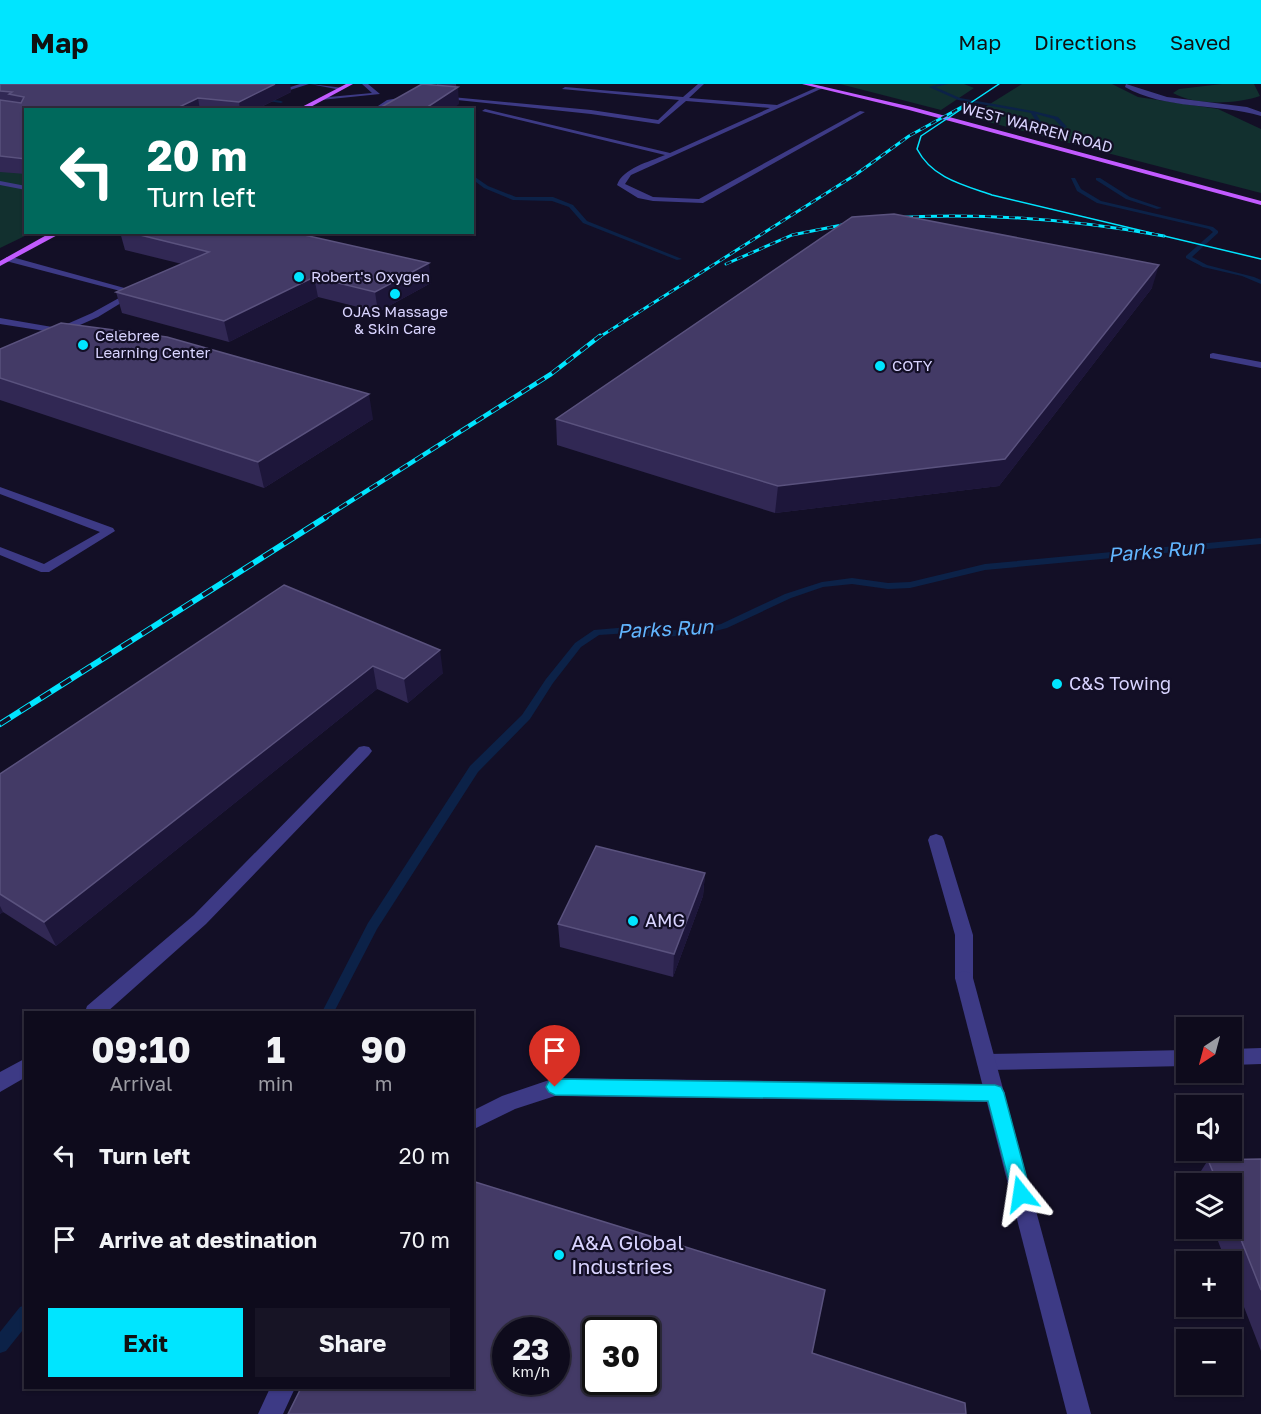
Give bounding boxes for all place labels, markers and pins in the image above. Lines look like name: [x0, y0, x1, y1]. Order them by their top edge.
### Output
place label: Robert's Oxygen: [311, 267, 430, 285]
marker: Robert's Oxygen: [292, 270, 306, 284]
marker: OJAS Massage & Skin Care: [388, 287, 402, 301]
place label: OJAS Massage & Skin Care: [342, 302, 448, 337]
place label: Celebree Learning Center: [95, 326, 211, 361]
marker: Celebree Learning Center: [76, 338, 90, 352]
place label: COTY: [892, 356, 933, 374]
marker: COTY: [873, 359, 887, 373]
place label: C&S Towing: [1069, 672, 1171, 694]
marker: C&S Towing: [1050, 677, 1064, 691]
place label: AMG: [645, 909, 685, 931]
marker: AMG: [626, 914, 640, 928]
pin: [529, 1025, 580, 1087]
place label: A&A Global Industries: [571, 1229, 684, 1279]
marker: A&A Global Industries: [552, 1248, 566, 1262]

